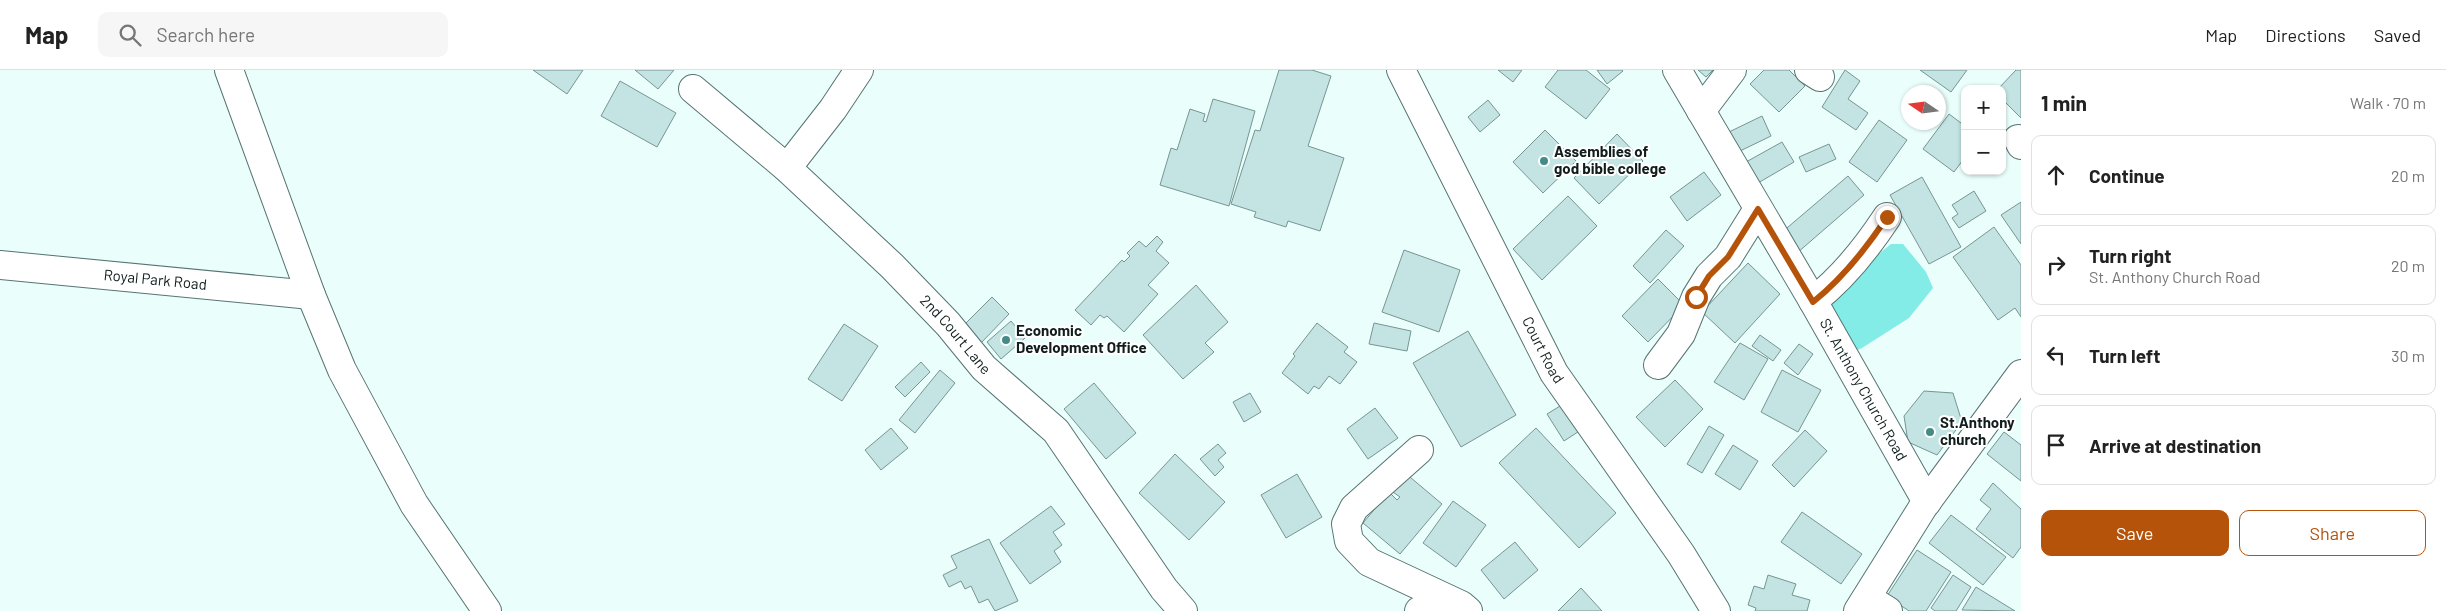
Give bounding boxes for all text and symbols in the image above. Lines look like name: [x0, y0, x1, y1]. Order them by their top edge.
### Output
search box: [98, 12, 448, 57]
text: Map: [25, 20, 68, 49]
icon: search: [116, 21, 144, 49]
text: Search here: [156, 23, 255, 46]
text: Map: [2205, 24, 2237, 46]
text: Directions: [2265, 24, 2346, 46]
text: Saved: [2374, 24, 2421, 46]
north arrow: [1901, 85, 1946, 130]
map controls: [1961, 85, 2006, 175]
button: +: [1961, 85, 2006, 130]
text: 1 min: [2041, 90, 2087, 115]
text: Walk · 70 m: [2350, 93, 2426, 112]
button: −: [1961, 130, 2006, 175]
place label: Assemblies of god bible college: [1554, 142, 1666, 177]
marker: Assemblies of god bible college: [1538, 155, 1550, 167]
icon: ahead: [2042, 161, 2070, 189]
text: Continue: [2089, 164, 2165, 187]
text: 20 m: [2391, 166, 2425, 185]
route end: [1876, 206, 1899, 229]
text: Turn right: [2089, 244, 2171, 267]
icon: right: [2042, 251, 2070, 279]
text: 20 m: [2391, 256, 2425, 275]
street label: Royal Park Road: [103, 265, 208, 293]
text: St. Anthony Church Road: [2089, 267, 2260, 286]
route start: [1685, 286, 1708, 309]
street label: 2nd Court Lane: [917, 291, 995, 378]
street label: Court Road: [1519, 313, 1568, 387]
street label: St. Anthony Church Road: [1817, 315, 1912, 464]
place label: Economic Development Office: [1016, 321, 1147, 356]
marker: Economic Development Office: [1000, 334, 1012, 346]
icon: left: [2042, 341, 2070, 369]
text: Turn left: [2089, 344, 2160, 367]
text: 30 m: [2391, 346, 2425, 365]
place label: St.Anthony church: [1940, 413, 2015, 448]
marker: St.Anthony church: [1924, 426, 1936, 438]
icon: arrive: [2042, 431, 2070, 459]
text: Arrive at destination: [2089, 434, 2261, 457]
button: Save: [2041, 510, 2229, 556]
button: Share: [2239, 510, 2426, 556]

